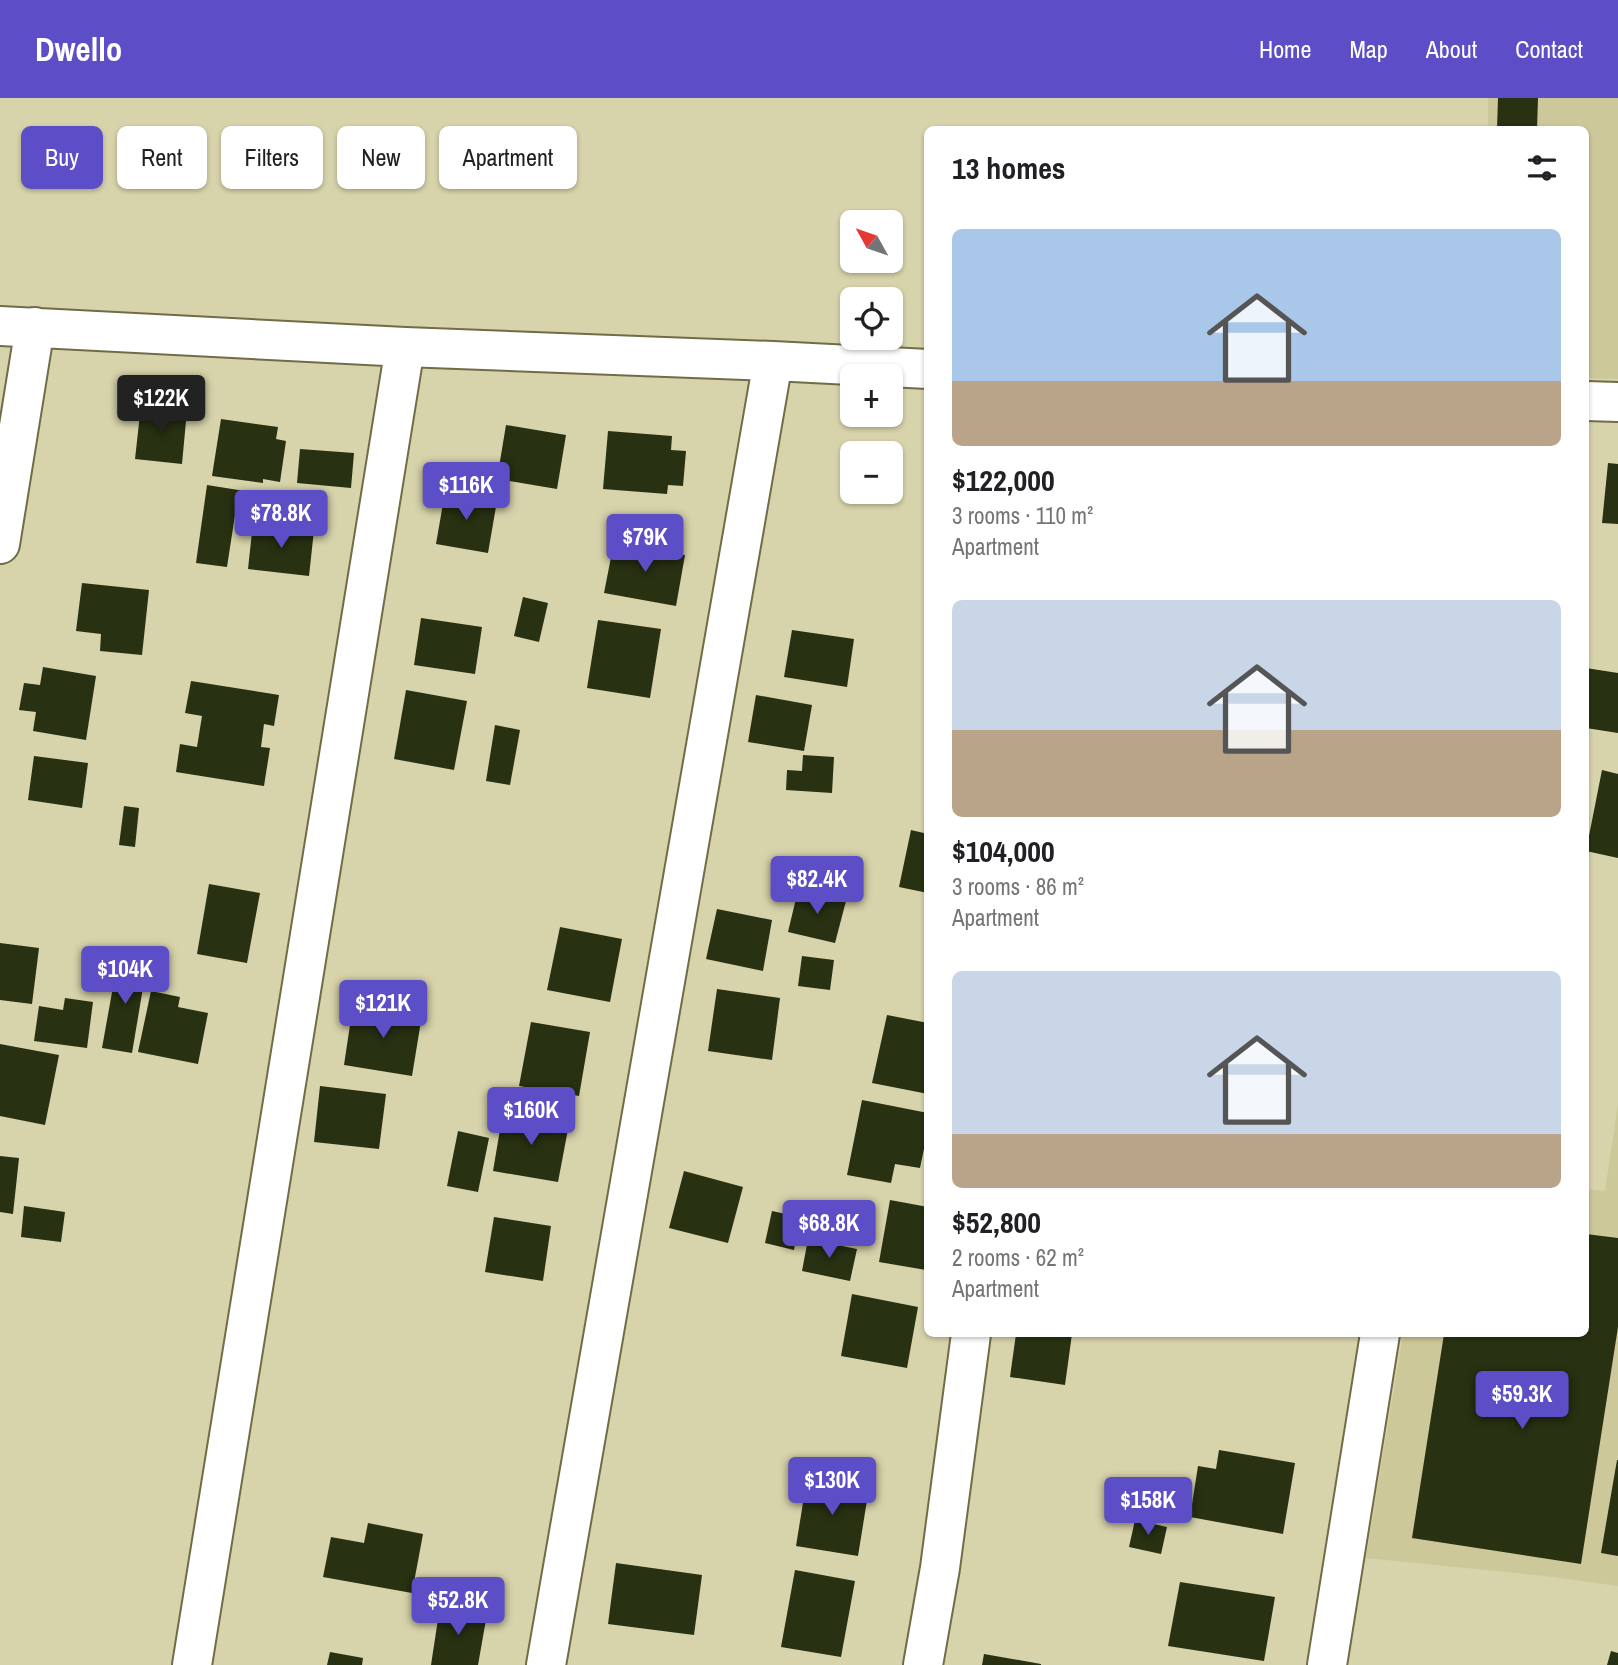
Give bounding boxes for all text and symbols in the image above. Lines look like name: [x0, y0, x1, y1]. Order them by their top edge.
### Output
text: Dwello: [35, 27, 122, 71]
text: Home: [1259, 33, 1311, 65]
text: Map: [1349, 33, 1388, 65]
text: About: [1426, 33, 1477, 65]
text: Contact: [1515, 33, 1583, 65]
chip: Buy: [21, 126, 103, 189]
chip: Rent: [117, 126, 207, 189]
chip: Filters: [221, 126, 323, 189]
chip: New: [337, 126, 425, 189]
chip: Apartment: [439, 126, 577, 189]
text: 13 homes: [952, 148, 1066, 188]
icon: filters: [1523, 149, 1561, 187]
north arrow: [840, 210, 903, 273]
map controls: [840, 210, 903, 504]
icon: home: [1194, 275, 1320, 401]
button: locate: [840, 287, 903, 350]
button: +: [840, 364, 903, 427]
pin: $122K: [112, 376, 210, 435]
text: $122K: [133, 382, 189, 413]
button: −: [840, 441, 903, 504]
text: $122,000: [952, 460, 1055, 500]
pin: $116K: [417, 462, 515, 522]
text: $116K: [439, 469, 493, 500]
pin: $78.8K: [224, 490, 338, 550]
text: $78.8K: [251, 497, 311, 528]
text: 3 rooms · 110 m²: [952, 500, 1093, 531]
pin: $79K: [604, 514, 686, 574]
text: $79K: [622, 521, 668, 552]
text: Apartment: [952, 531, 1039, 562]
icon: home: [1194, 646, 1320, 772]
text: $104,000: [952, 831, 1055, 871]
pin: $82.4K: [760, 856, 874, 916]
text: $82.4K: [787, 863, 847, 894]
text: 3 rooms · 86 m²: [952, 871, 1084, 902]
text: Apartment: [952, 902, 1039, 933]
pin: $104K: [76, 946, 174, 1006]
text: $104K: [97, 953, 153, 984]
pin: $121K: [334, 981, 432, 1040]
text: $121K: [355, 987, 411, 1018]
icon: home: [1194, 1017, 1320, 1143]
pin: $160K: [482, 1088, 580, 1147]
text: $160K: [503, 1094, 559, 1125]
pin: $68.8K: [772, 1200, 886, 1260]
text: $52,800: [952, 1202, 1041, 1242]
text: $68.8K: [799, 1207, 859, 1238]
text: 2 rooms · 62 m²: [952, 1242, 1084, 1273]
text: Apartment: [952, 1273, 1039, 1304]
pin: $59.3K: [1465, 1372, 1579, 1431]
text: $59.3K: [1492, 1378, 1552, 1409]
pin: $130K: [783, 1458, 881, 1517]
text: $130K: [804, 1464, 860, 1495]
pin: $158K: [1099, 1478, 1197, 1537]
text: $158K: [1120, 1484, 1176, 1515]
pin: $52.8K: [401, 1578, 515, 1637]
text: $52.8K: [428, 1584, 488, 1615]

